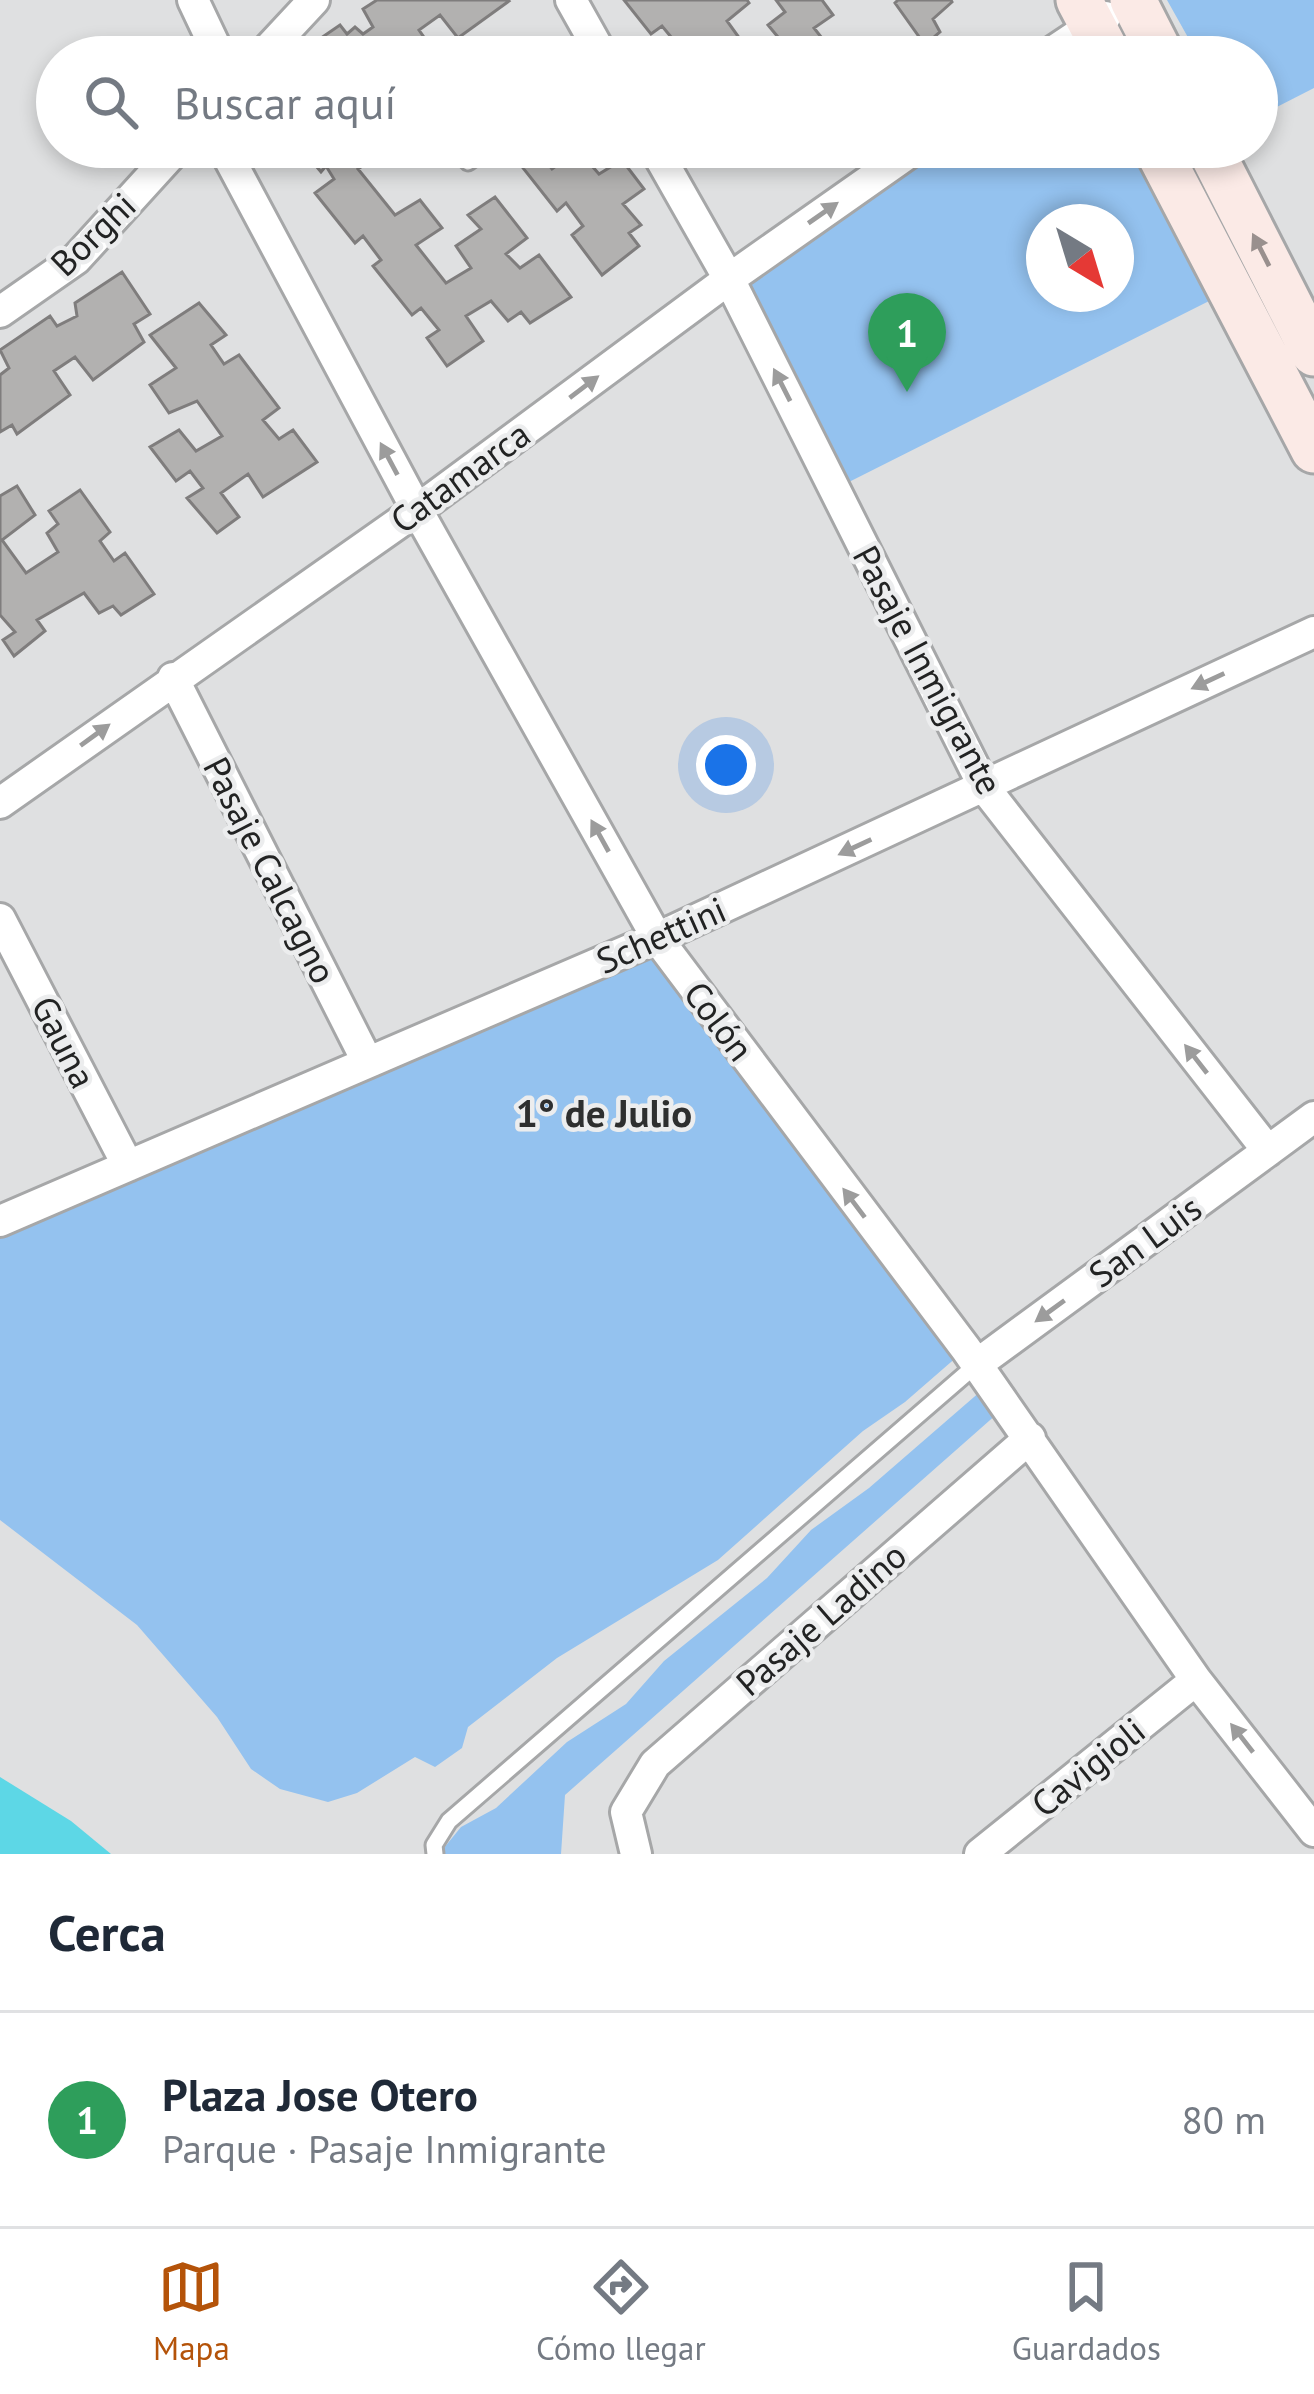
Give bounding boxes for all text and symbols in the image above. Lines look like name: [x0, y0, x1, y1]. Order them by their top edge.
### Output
search box: [36, 36, 1278, 168]
icon: search: [78, 69, 144, 135]
text: Buscar aquí: [174, 73, 396, 131]
street label: Borghi: [40, 182, 145, 286]
one-way arrow: [807, 202, 839, 225]
north arrow: [1026, 204, 1134, 312]
one-way arrow: [1252, 233, 1272, 267]
pin: 1: [868, 293, 946, 392]
one-way arrow: [772, 367, 792, 402]
one-way arrow: [568, 375, 600, 399]
street label: Catamarca: [381, 410, 539, 543]
one-way arrow: [379, 441, 400, 476]
street label: Pasaje Inmigrante: [843, 537, 1014, 802]
one-way arrow: [1190, 671, 1225, 691]
one-way arrow: [79, 724, 111, 747]
your location: [696, 735, 756, 795]
street label: Pasaje Calcagno: [193, 749, 348, 991]
one-way arrow: [590, 818, 611, 853]
one-way arrow: [837, 837, 872, 857]
street label: Schettini: [589, 885, 733, 984]
street label: Colón: [674, 971, 765, 1070]
street label: Gauna: [22, 988, 107, 1096]
one-way arrow: [1184, 1043, 1209, 1074]
district label: 1° de Julio: [516, 1087, 692, 1138]
street label: San Luis: [1079, 1184, 1210, 1297]
one-way arrow: [842, 1187, 866, 1219]
one-way arrow: [1034, 1298, 1066, 1322]
street label: Pasaje Ladino: [726, 1532, 916, 1706]
street label: Cavigioli: [1021, 1706, 1154, 1827]
one-way arrow: [1230, 1723, 1255, 1754]
text: Cerca: [48, 1899, 166, 1965]
text: Plaza Jose Otero: [162, 2065, 478, 2123]
text: 1: [76, 2094, 98, 2145]
text: 80 m: [1181, 2094, 1266, 2145]
text: Parque · Pasaje Inmigrante: [162, 2123, 607, 2174]
tab: Mapa: [153, 2254, 230, 2369]
tab: Cómo llegar: [536, 2254, 706, 2369]
tab: Guardados: [1012, 2254, 1161, 2369]

